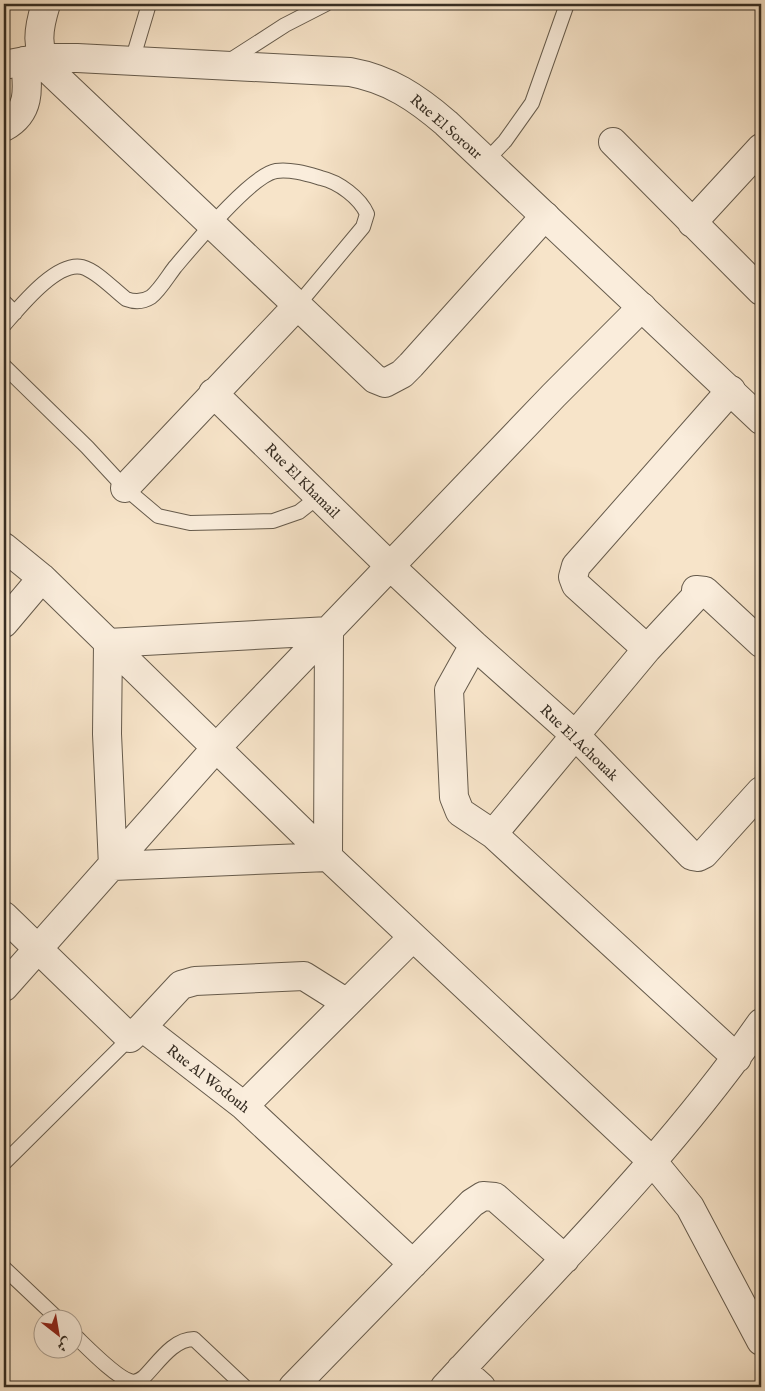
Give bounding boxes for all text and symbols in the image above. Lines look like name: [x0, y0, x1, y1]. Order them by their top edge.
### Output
street label: Rue El Sorour: [406, 90, 486, 164]
street label: Rue El Khamail: [260, 439, 344, 523]
street label: Rue El Achouak: [536, 701, 623, 786]
street label: Rue Al Wodouh: [163, 1041, 253, 1117]
north arrow: [32, 1308, 82, 1358]
text: ش: [53, 1333, 75, 1356]

